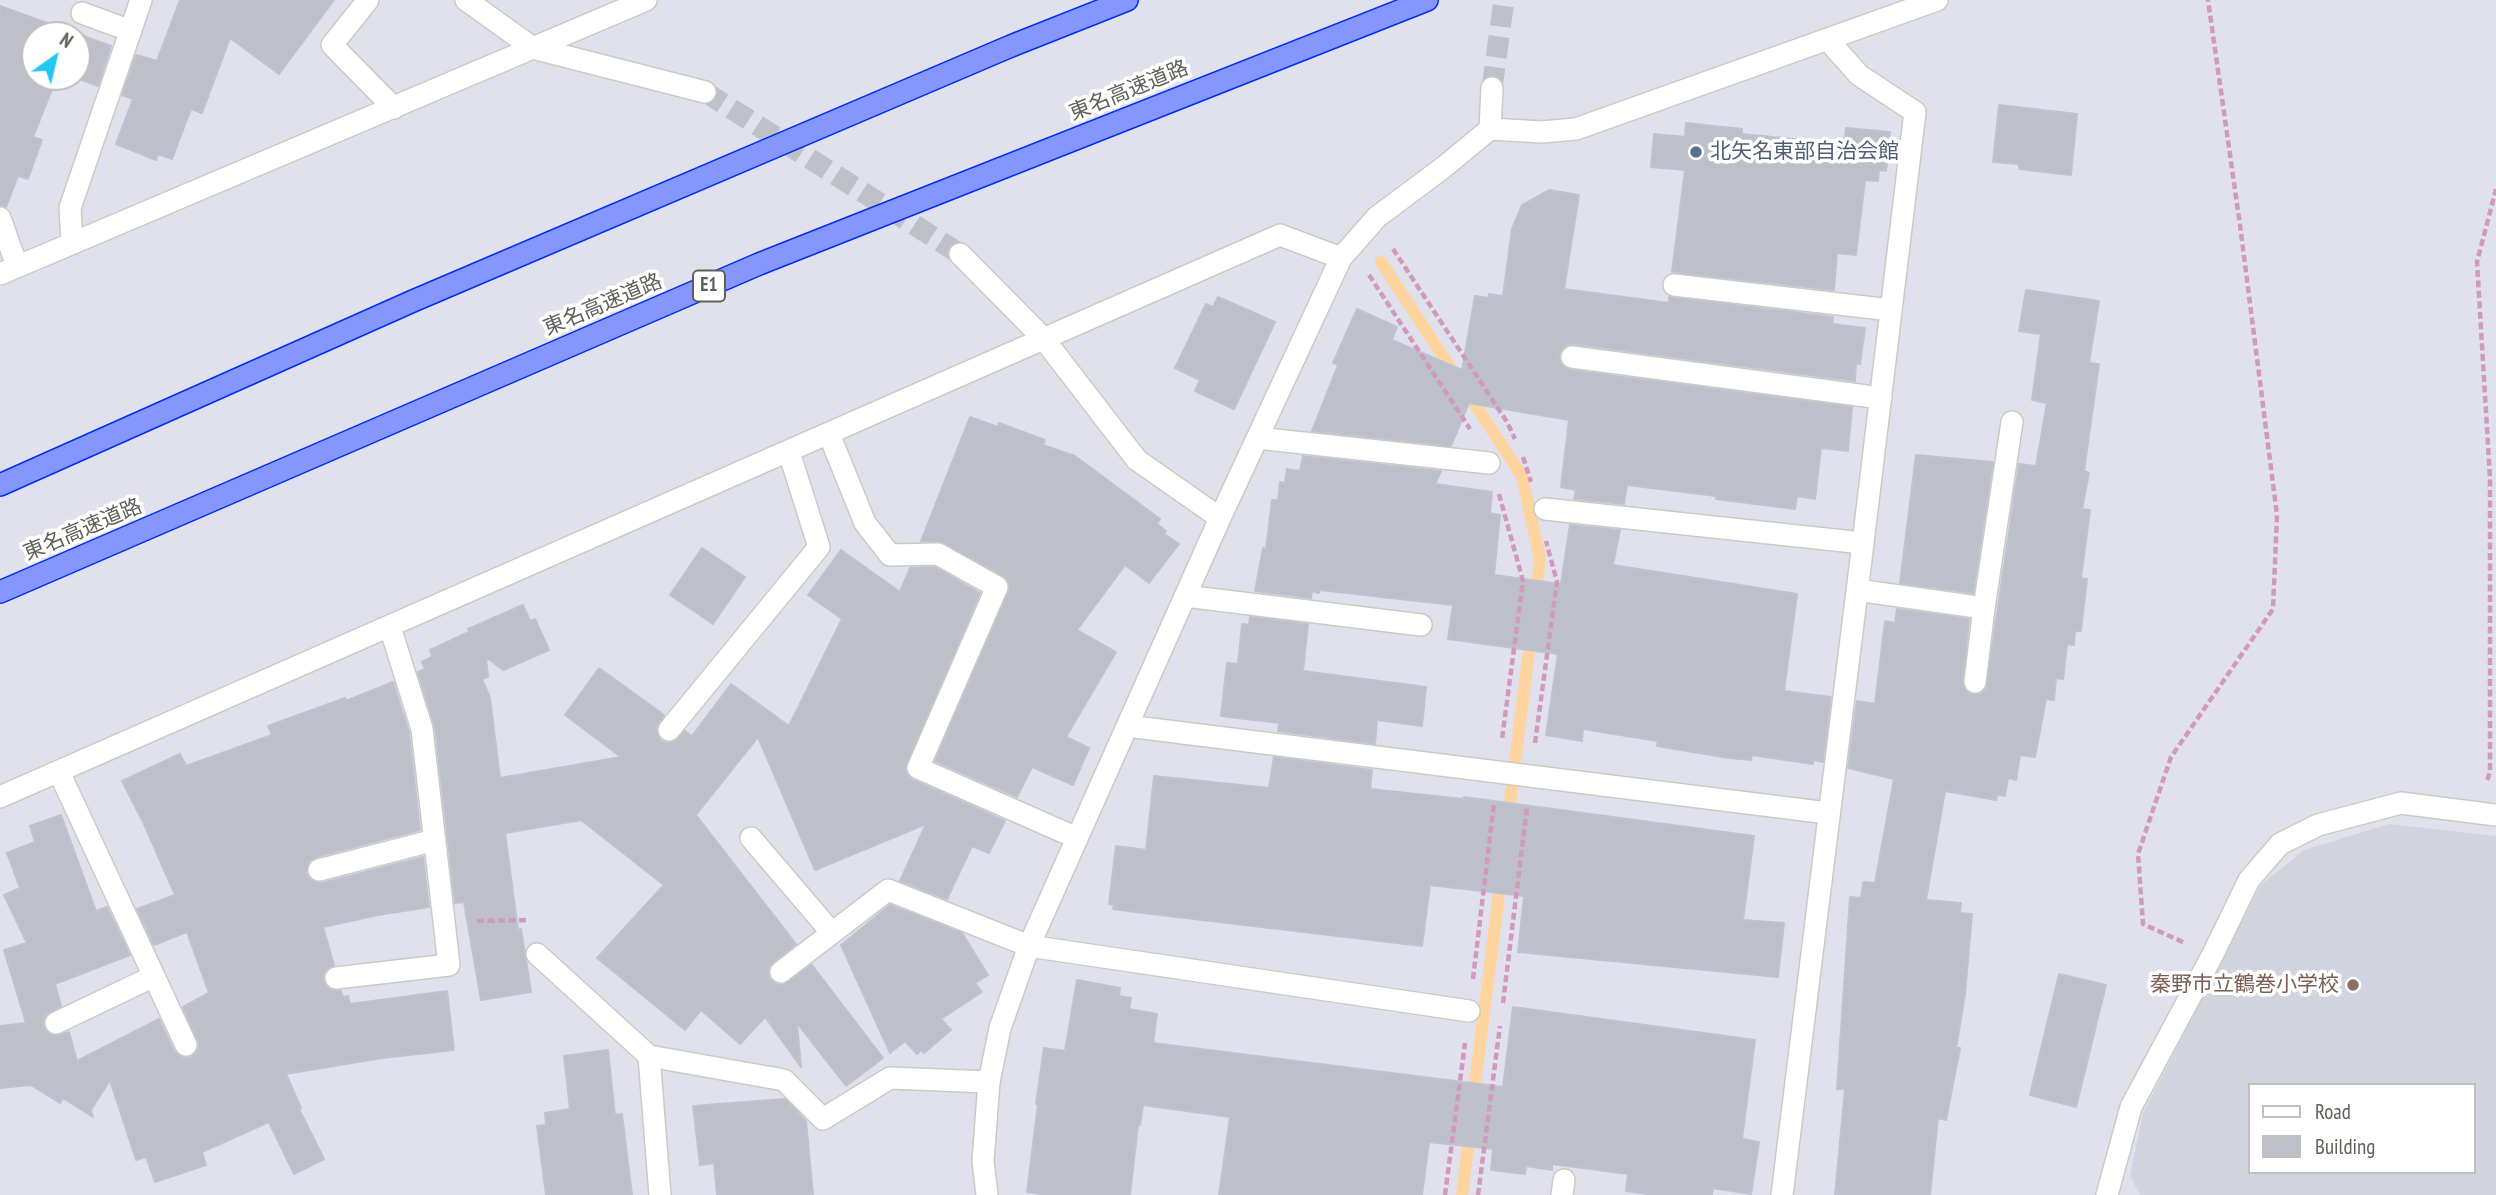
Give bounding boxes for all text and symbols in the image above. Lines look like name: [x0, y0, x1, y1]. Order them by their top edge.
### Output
north arrow: [21, 21, 91, 91]
text: N: [56, 27, 78, 53]
street label: 東名高速道路: [1066, 56, 1192, 126]
place label: 北矢名東部自治会館: [1710, 139, 1899, 165]
marker: 北矢名東部自治会館: [1688, 144, 1704, 160]
street label: 東名高速道路: [540, 269, 666, 341]
road number: E1: [693, 270, 725, 302]
street label: 東名高速道路: [20, 494, 146, 566]
place label: 秦野市立鶴巻小学校: [2150, 972, 2339, 998]
marker: 秦野市立鶴巻小学校: [2345, 977, 2361, 993]
legend: [2248, 1083, 2475, 1174]
text: Road: [2315, 1098, 2351, 1125]
text: Building: [2315, 1133, 2375, 1160]

